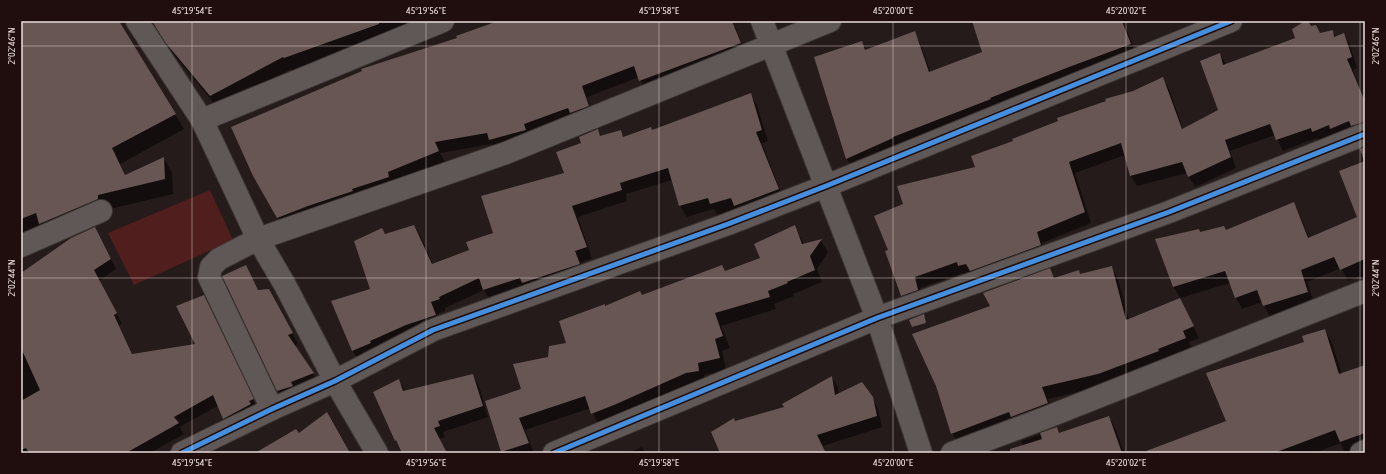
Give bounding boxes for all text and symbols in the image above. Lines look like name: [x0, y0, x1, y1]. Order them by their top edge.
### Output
text: 45°19'54"E: [172, 5, 213, 16]
text: 45°19'56"E: [406, 5, 447, 16]
text: 45°19'58"E: [639, 5, 680, 16]
text: 45°20'00"E: [873, 5, 914, 16]
text: 45°20'02"E: [1106, 5, 1147, 16]
text: 2°02'46"N: [6, 27, 17, 65]
text: 2°02'46"N: [1370, 27, 1381, 65]
text: 2°02'44"N: [6, 259, 17, 297]
text: 2°02'44"N: [1370, 259, 1381, 297]
text: 45°19'54"E: [172, 457, 213, 468]
text: 45°19'56"E: [406, 457, 447, 468]
text: 45°19'58"E: [639, 457, 680, 468]
text: 45°20'00"E: [873, 457, 914, 468]
text: 45°20'02"E: [1106, 457, 1147, 468]

